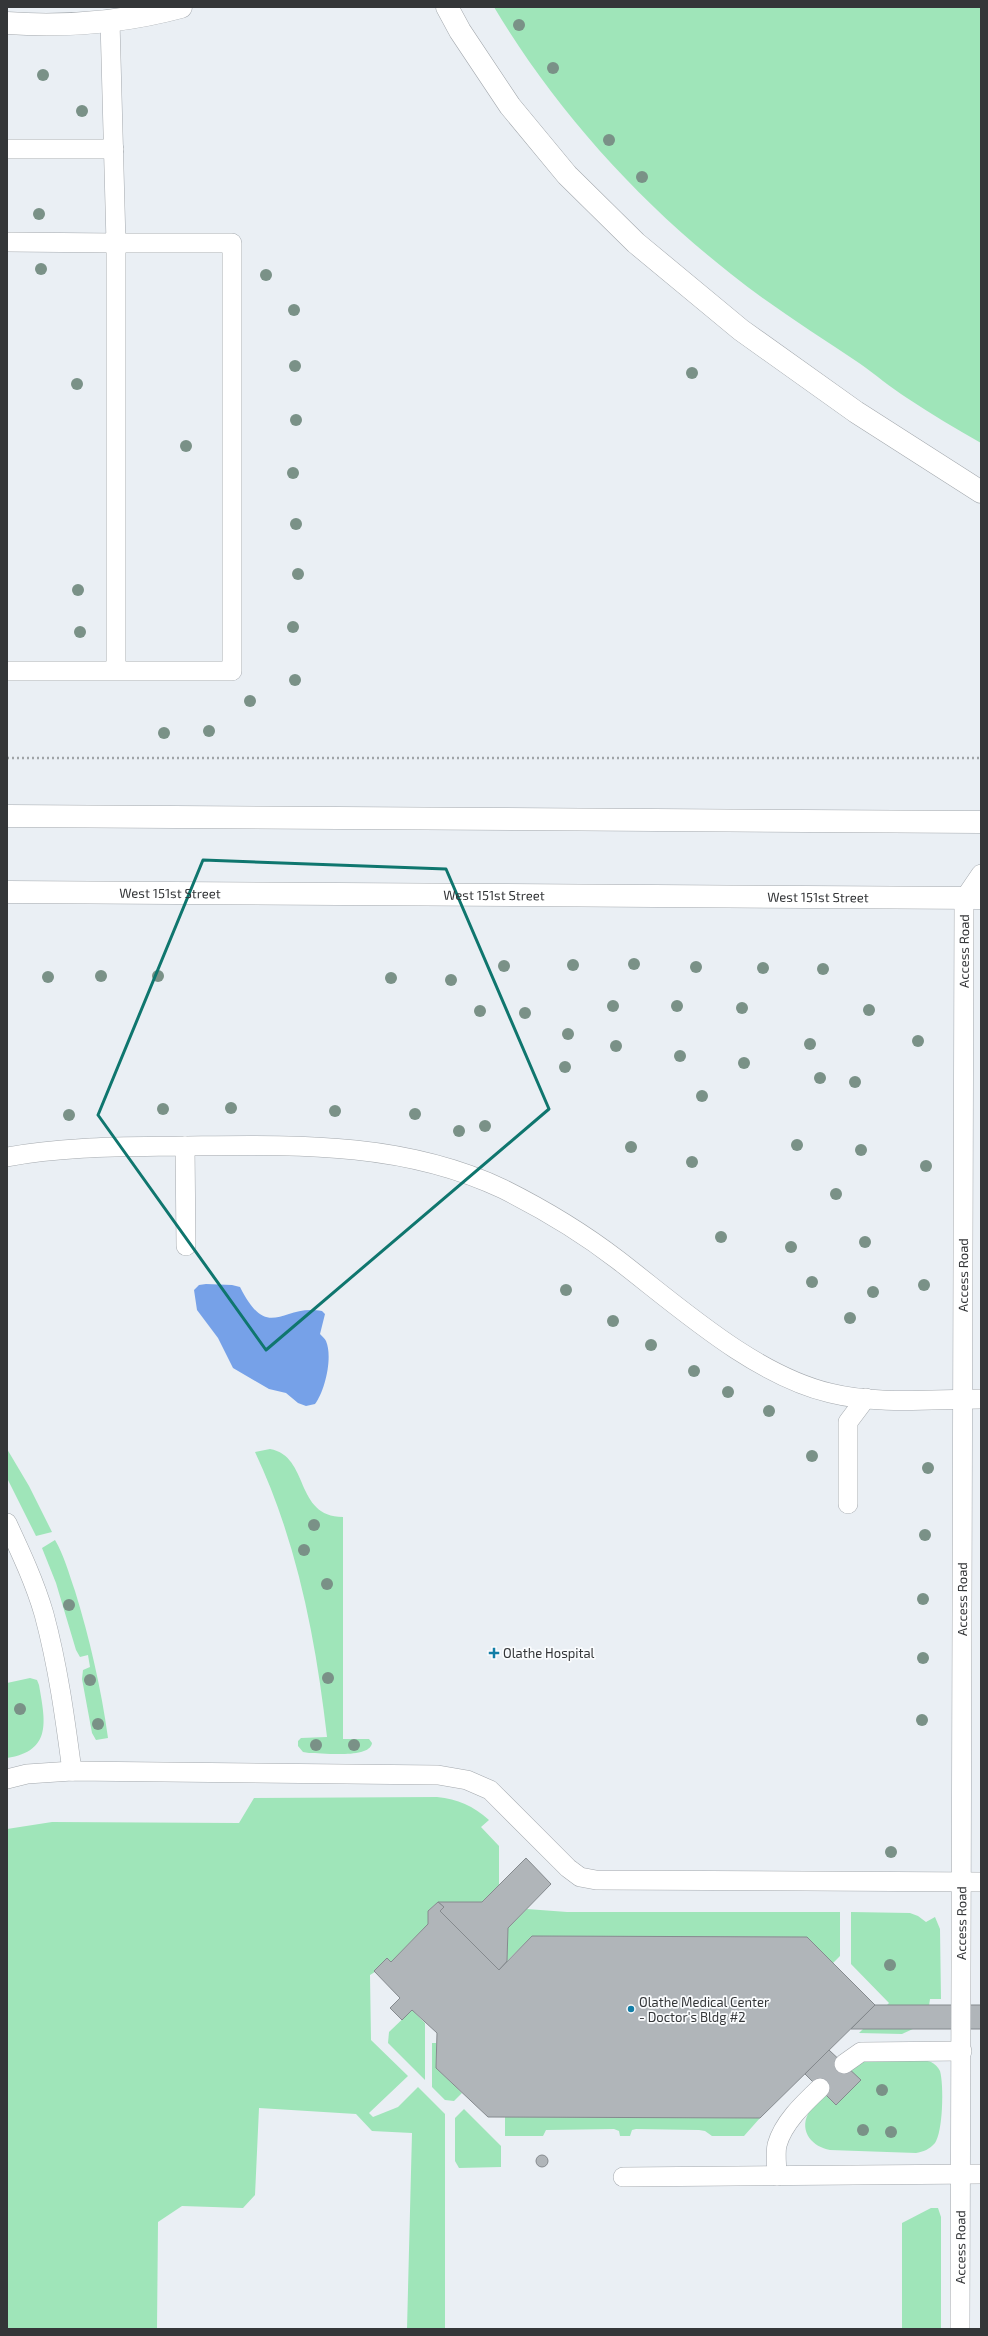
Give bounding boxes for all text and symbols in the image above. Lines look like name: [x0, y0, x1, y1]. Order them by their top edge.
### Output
street label: West 151st Street: [119, 885, 221, 901]
street label: West 151st Street: [443, 887, 545, 903]
street label: West 151st Street: [767, 889, 869, 905]
street label: Access Road: [956, 914, 972, 988]
street label: Access Road: [955, 1238, 971, 1312]
street label: Access Road: [954, 1562, 970, 1636]
place label: Olathe Hospital: [503, 1645, 595, 1661]
marker: Olathe Hospital: [488, 1647, 500, 1659]
street label: Access Road: [953, 1886, 969, 1960]
place label: Olathe Medical Center - Doctor's Bldg #2: [639, 1994, 769, 2025]
marker: Olathe Medical Center - Doctor's Bldg #2: [626, 2004, 636, 2014]
street label: Access Road: [952, 2210, 968, 2284]

